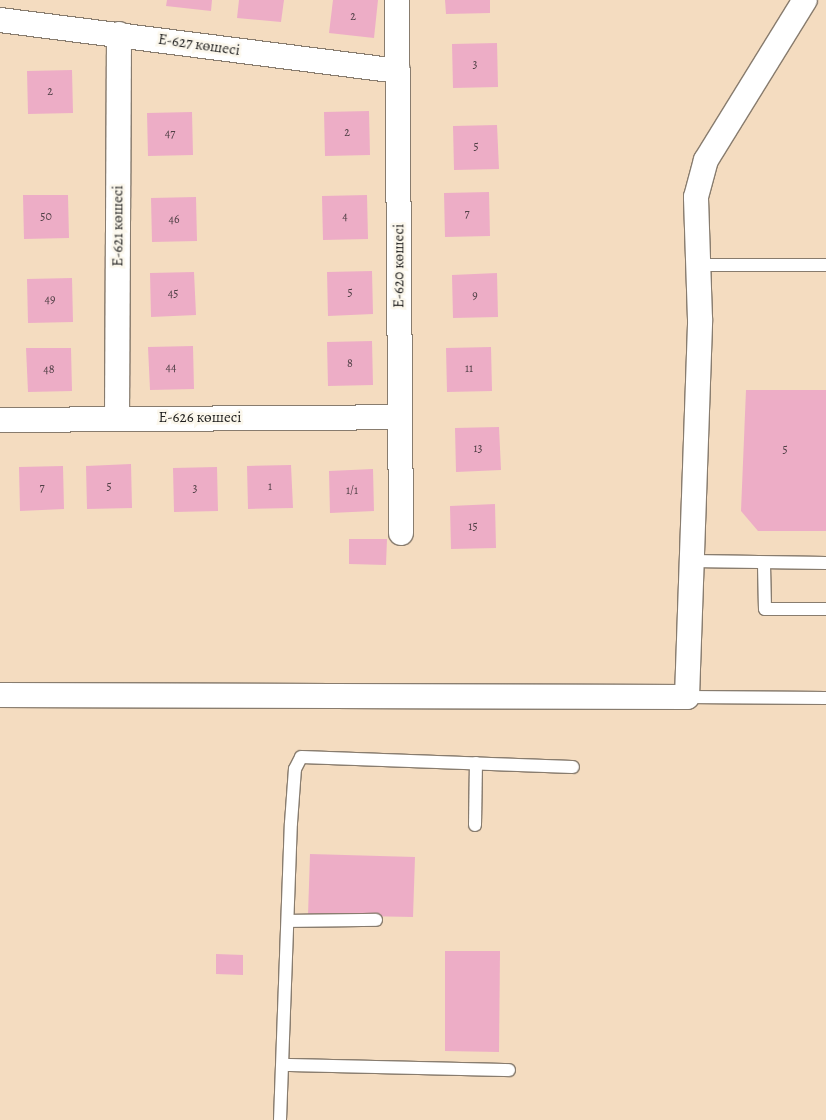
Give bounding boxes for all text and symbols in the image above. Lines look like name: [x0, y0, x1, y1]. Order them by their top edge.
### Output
house number: 2: [350, 10, 356, 24]
street label: Е-627 көшесі: [157, 30, 241, 60]
house number: 3: [473, 58, 477, 72]
house number: 2: [47, 85, 53, 99]
house number: 2: [344, 126, 350, 140]
house number: 47: [165, 127, 175, 141]
house number: 5: [473, 140, 479, 154]
street label: Е-621 көшесі: [109, 185, 127, 267]
house number: 7: [464, 207, 470, 221]
house number: 50: [40, 210, 52, 224]
house number: 4: [342, 210, 348, 224]
house number: 46: [169, 213, 179, 227]
street label: Е-620 көшесі: [390, 224, 408, 308]
house number: 5: [347, 286, 353, 300]
house number: 45: [168, 287, 178, 301]
house number: 9: [472, 289, 478, 303]
house number: 49: [45, 293, 55, 307]
house number: 8: [347, 357, 353, 371]
house number: 44: [166, 361, 176, 375]
house number: 11: [465, 362, 473, 376]
house number: 48: [43, 363, 55, 377]
street label: Е-626 көшесі: [158, 409, 242, 427]
house number: 13: [473, 442, 483, 456]
house number: 5: [782, 443, 788, 457]
house number: 5: [106, 480, 112, 494]
house number: 1: [268, 480, 272, 494]
house number: 7: [39, 481, 45, 495]
house number: 3: [193, 482, 197, 496]
house number: 1/1: [346, 484, 358, 498]
house number: 15: [468, 520, 478, 534]

